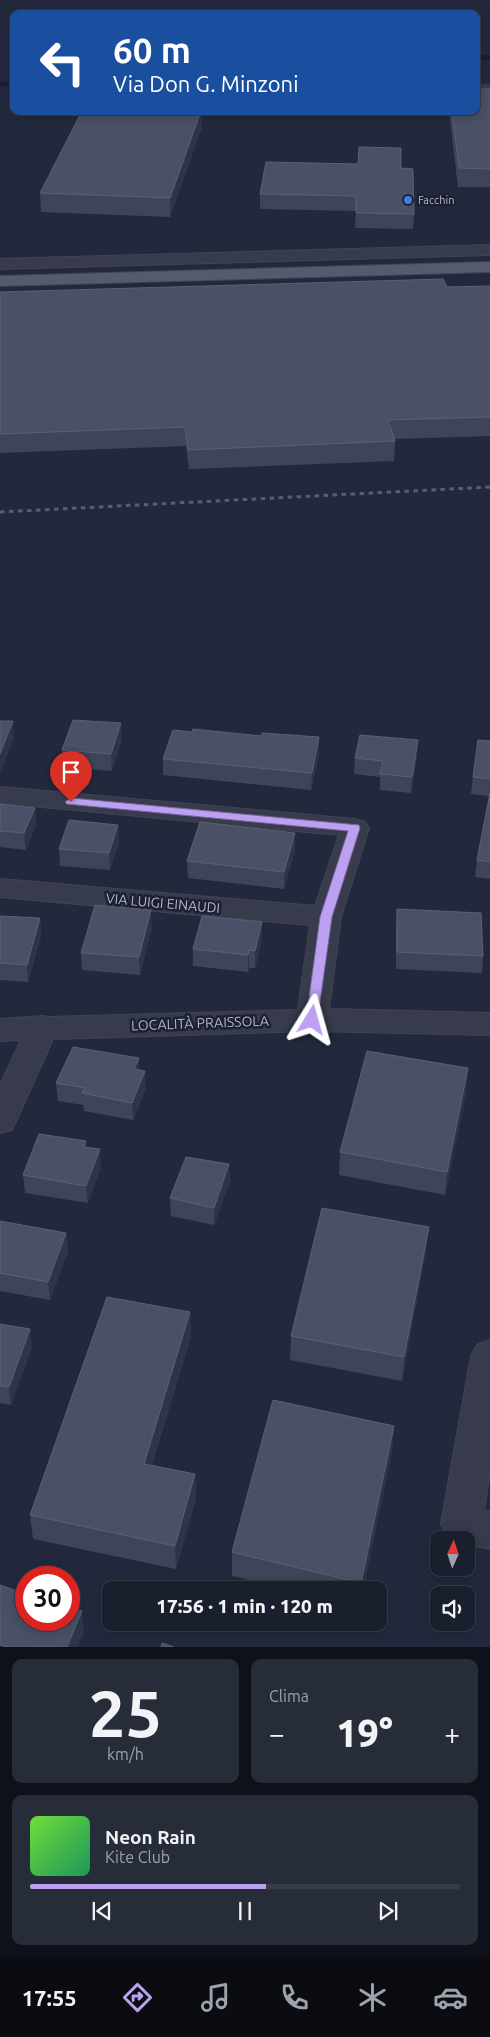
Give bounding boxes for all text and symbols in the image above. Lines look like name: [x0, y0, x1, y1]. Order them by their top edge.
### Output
icon: left: [30, 30, 95, 95]
text: 60 m: [113, 30, 191, 70]
text: Via Don G. Minzoni: [113, 71, 299, 96]
marker: Facchin: [402, 194, 414, 206]
place label: Facchin: [418, 194, 454, 206]
pin: [50, 751, 92, 802]
icon: arrive: [57, 758, 85, 786]
street label: VIA LUIGI EINAUDI: [105, 890, 221, 916]
position arrow: [285, 993, 337, 1045]
street label: LOCALITÀ PRAISSOLA: [131, 1012, 269, 1033]
north arrow: [430, 1531, 475, 1576]
map controls: [430, 1531, 475, 1631]
speed limit sign: 30: [15, 1566, 80, 1631]
button: sound: [430, 1586, 475, 1631]
text: 17:56 · 1 min · 120 m: [156, 1595, 333, 1617]
text: 25: [89, 1676, 162, 1749]
text: Clima: [269, 1687, 309, 1705]
text: 19°: [336, 1712, 393, 1754]
text: −: [269, 1718, 285, 1749]
text: +: [444, 1718, 460, 1749]
text: km/h: [107, 1745, 144, 1763]
text: Neon Rain: [105, 1826, 196, 1848]
text: Kite Club: [105, 1848, 170, 1866]
icon: previous: [88, 1897, 116, 1925]
icon: pause: [231, 1897, 259, 1925]
icon: next: [374, 1897, 402, 1925]
icon: directions: [120, 1980, 155, 2015]
icon: music: [198, 1980, 233, 2015]
icon: phone: [277, 1980, 312, 2015]
icon: climate: [355, 1980, 390, 2015]
icon: car: [433, 1980, 468, 2015]
text: 17:55: [22, 1985, 77, 2010]

